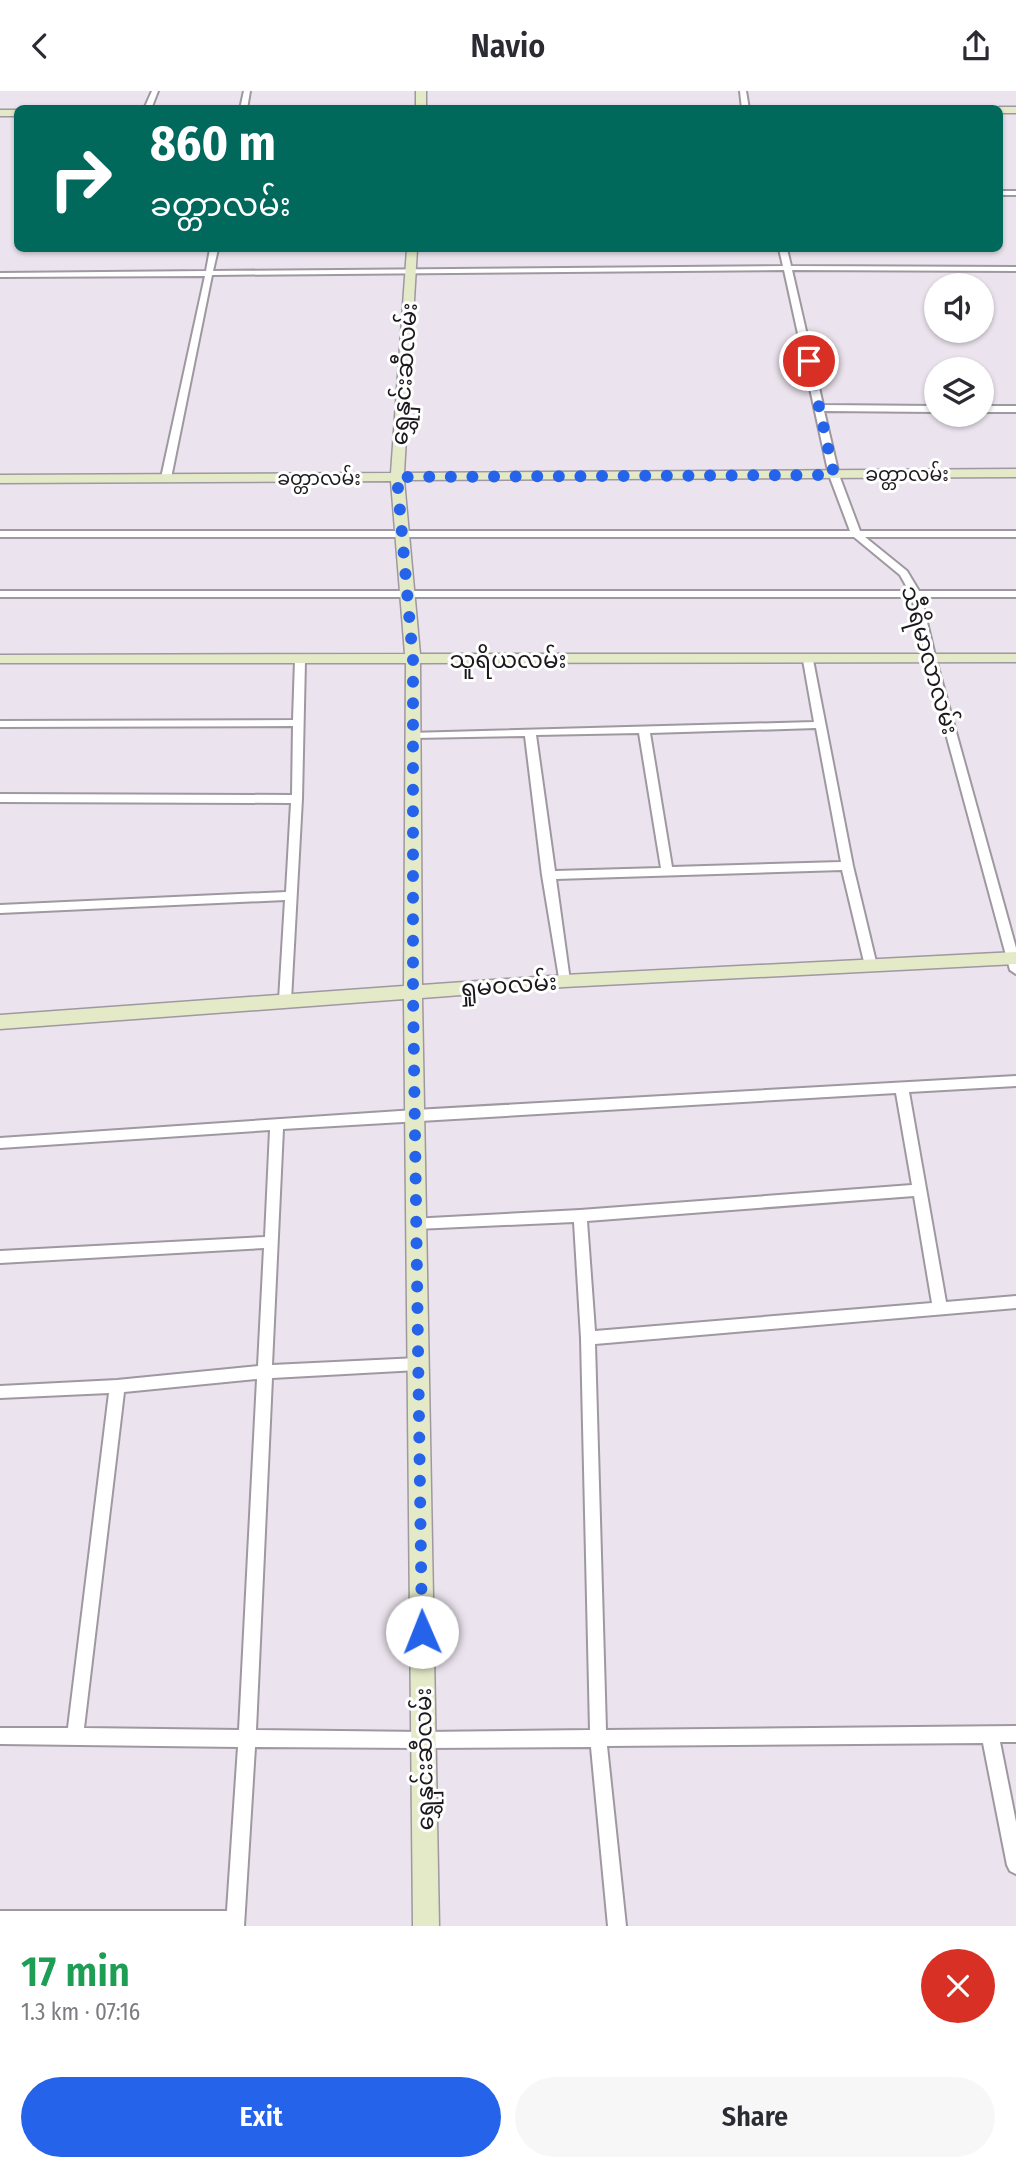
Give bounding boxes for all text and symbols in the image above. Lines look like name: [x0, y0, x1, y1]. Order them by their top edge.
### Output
icon: back: [21, 27, 59, 65]
text: Navio: [471, 27, 545, 65]
icon: share: [957, 27, 995, 65]
text: 860 m: [150, 114, 276, 173]
icon: right: [35, 133, 126, 224]
text: ခတ္တာလမ်း: [150, 186, 291, 224]
map controls: [924, 273, 994, 427]
button: sound: [924, 273, 994, 343]
street label: ရွှေနှင်းဆီလမ်း: [383, 302, 428, 447]
pin: [779, 331, 839, 391]
icon: arrive: [790, 342, 828, 380]
button: layers: [924, 357, 994, 427]
street label: ခတ္တာလမ်း: [865, 460, 949, 490]
street label: ခတ္တာလမ်း: [277, 464, 361, 494]
street label: သီရိမာလာလမ်း: [891, 582, 967, 739]
street label: သူရိယလမ်း: [449, 644, 567, 679]
street label: ရှုမဝလမ်း: [458, 966, 558, 1007]
position arrow: [385, 1595, 459, 1669]
street label: ရွှေနှင်းဆီလမ်း: [407, 1687, 444, 1831]
text: 17 min: [21, 1947, 130, 1997]
button: close: [921, 1949, 995, 2023]
text: 1.3 km · 07:16: [21, 1998, 140, 2026]
button: Exit: [21, 2077, 501, 2157]
button: Share: [515, 2077, 995, 2157]

